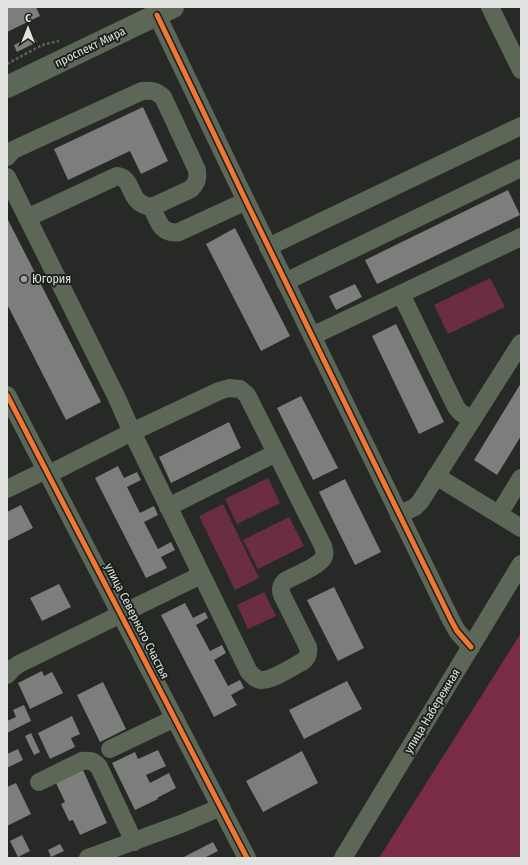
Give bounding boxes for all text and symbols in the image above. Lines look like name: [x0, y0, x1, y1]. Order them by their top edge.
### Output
north arrow: [8, 8, 48, 48]
text: С: [25, 12, 31, 25]
street label: проспект Мира: [52, 24, 128, 70]
place label: Югория: [32, 272, 71, 286]
marker: Югория: [19, 274, 29, 284]
street label: улица Северного Счастья: [102, 561, 172, 681]
street label: улица Набережная: [401, 666, 463, 756]

